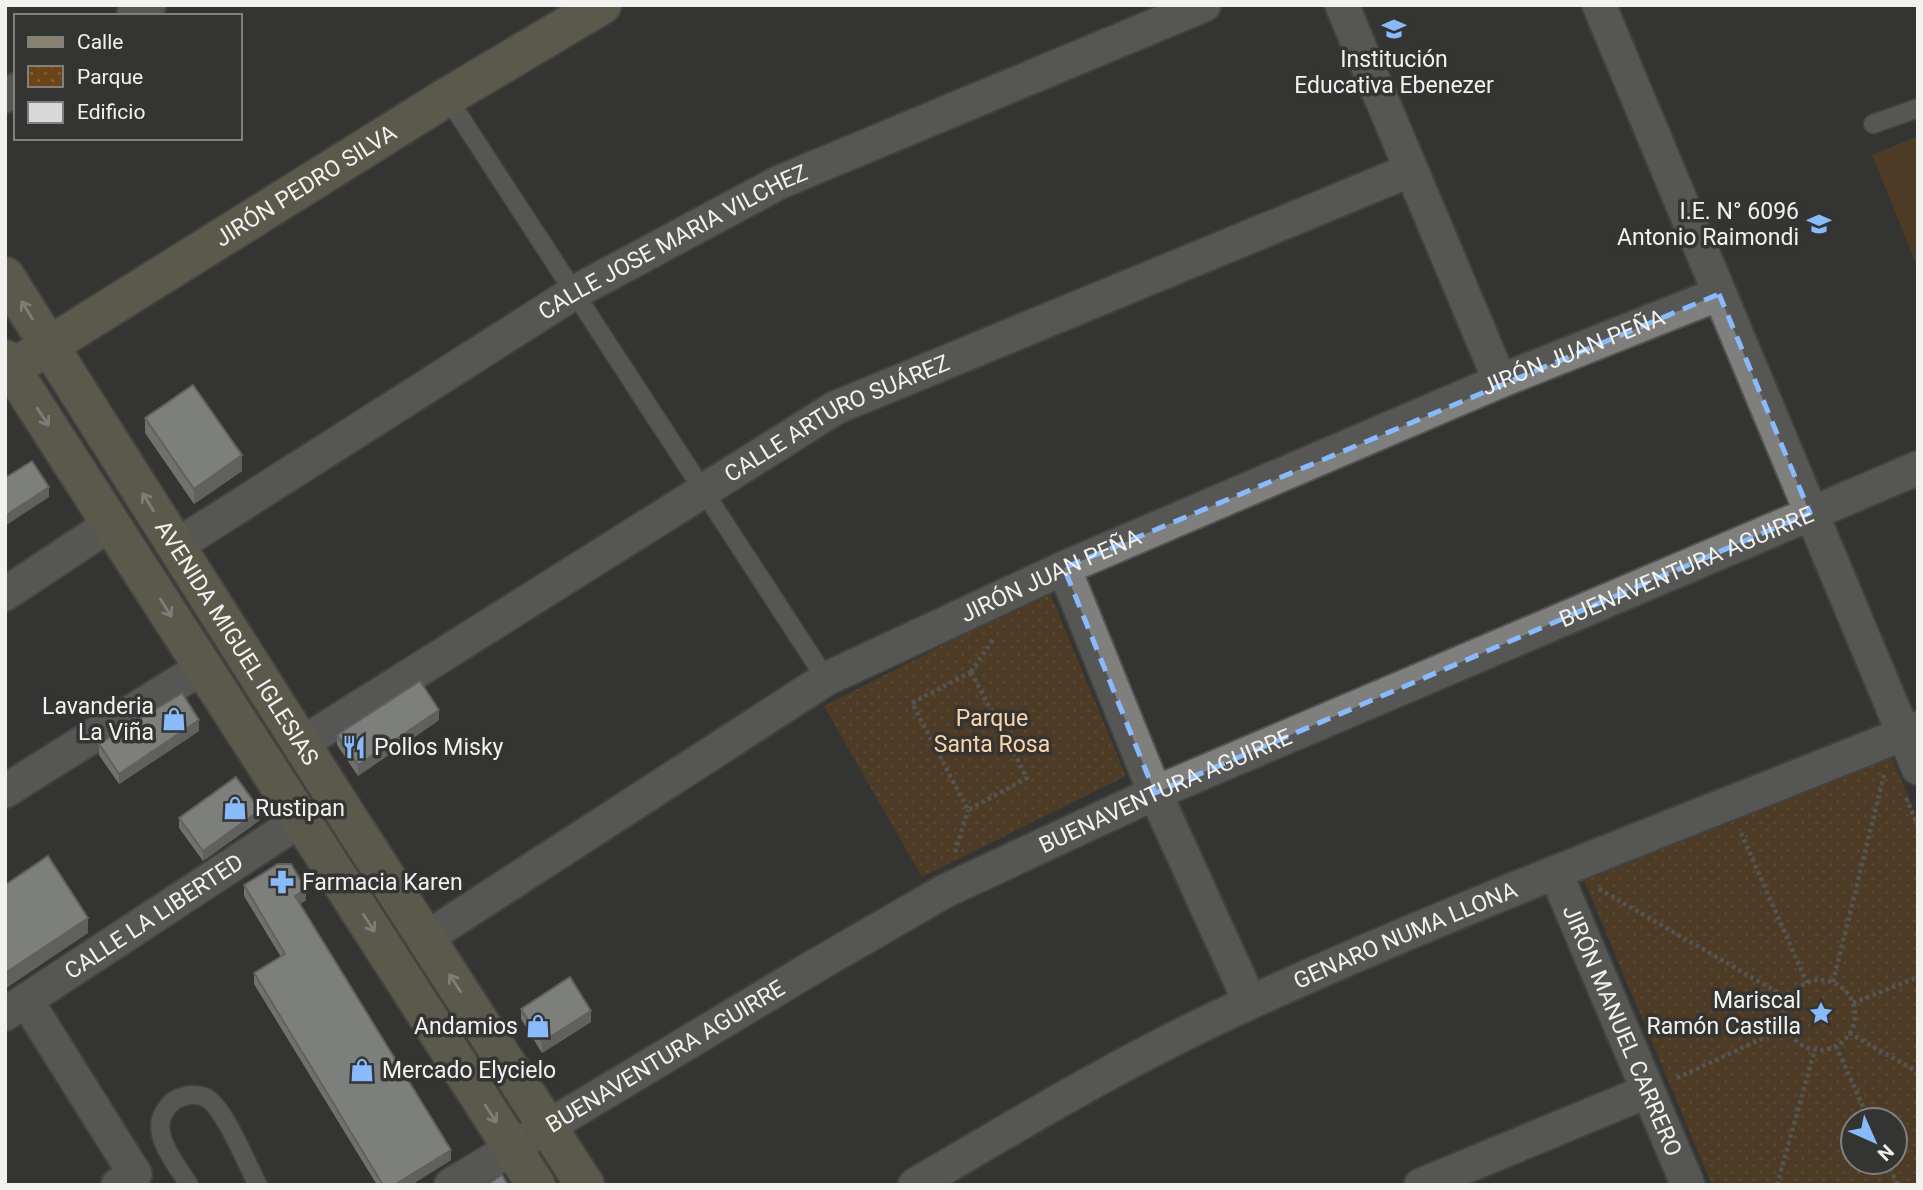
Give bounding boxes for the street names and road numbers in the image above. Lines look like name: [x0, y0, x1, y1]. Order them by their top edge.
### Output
street label: JIRÓN PEDRO SILVA: [210, 119, 401, 252]
street label: CALLE JOSE MARIA VILCHEZ: [533, 159, 811, 325]
street label: JIRÓN JUAN PEÑA: [1477, 304, 1668, 401]
street label: CALLE ARTURO SUÁREZ: [719, 349, 953, 488]
street label: BUENAVENTURA AGUIRRE: [1555, 501, 1817, 633]
street label: AVENIDA MIGUEL IGLESIAS: [150, 515, 325, 770]
street label: JIRÓN JUAN PEÑA: [956, 523, 1145, 628]
street label: BUENAVENTURA AGUIRRE: [1035, 723, 1296, 859]
street label: CALLE LA LIBERTED: [59, 848, 248, 985]
street label: GENARO NUMA LLONA: [1289, 876, 1521, 994]
street label: JIRÓN MANUEL CARRERO: [1557, 901, 1688, 1160]
street label: BUENAVENTURA AGUIRRE: [541, 974, 789, 1138]

